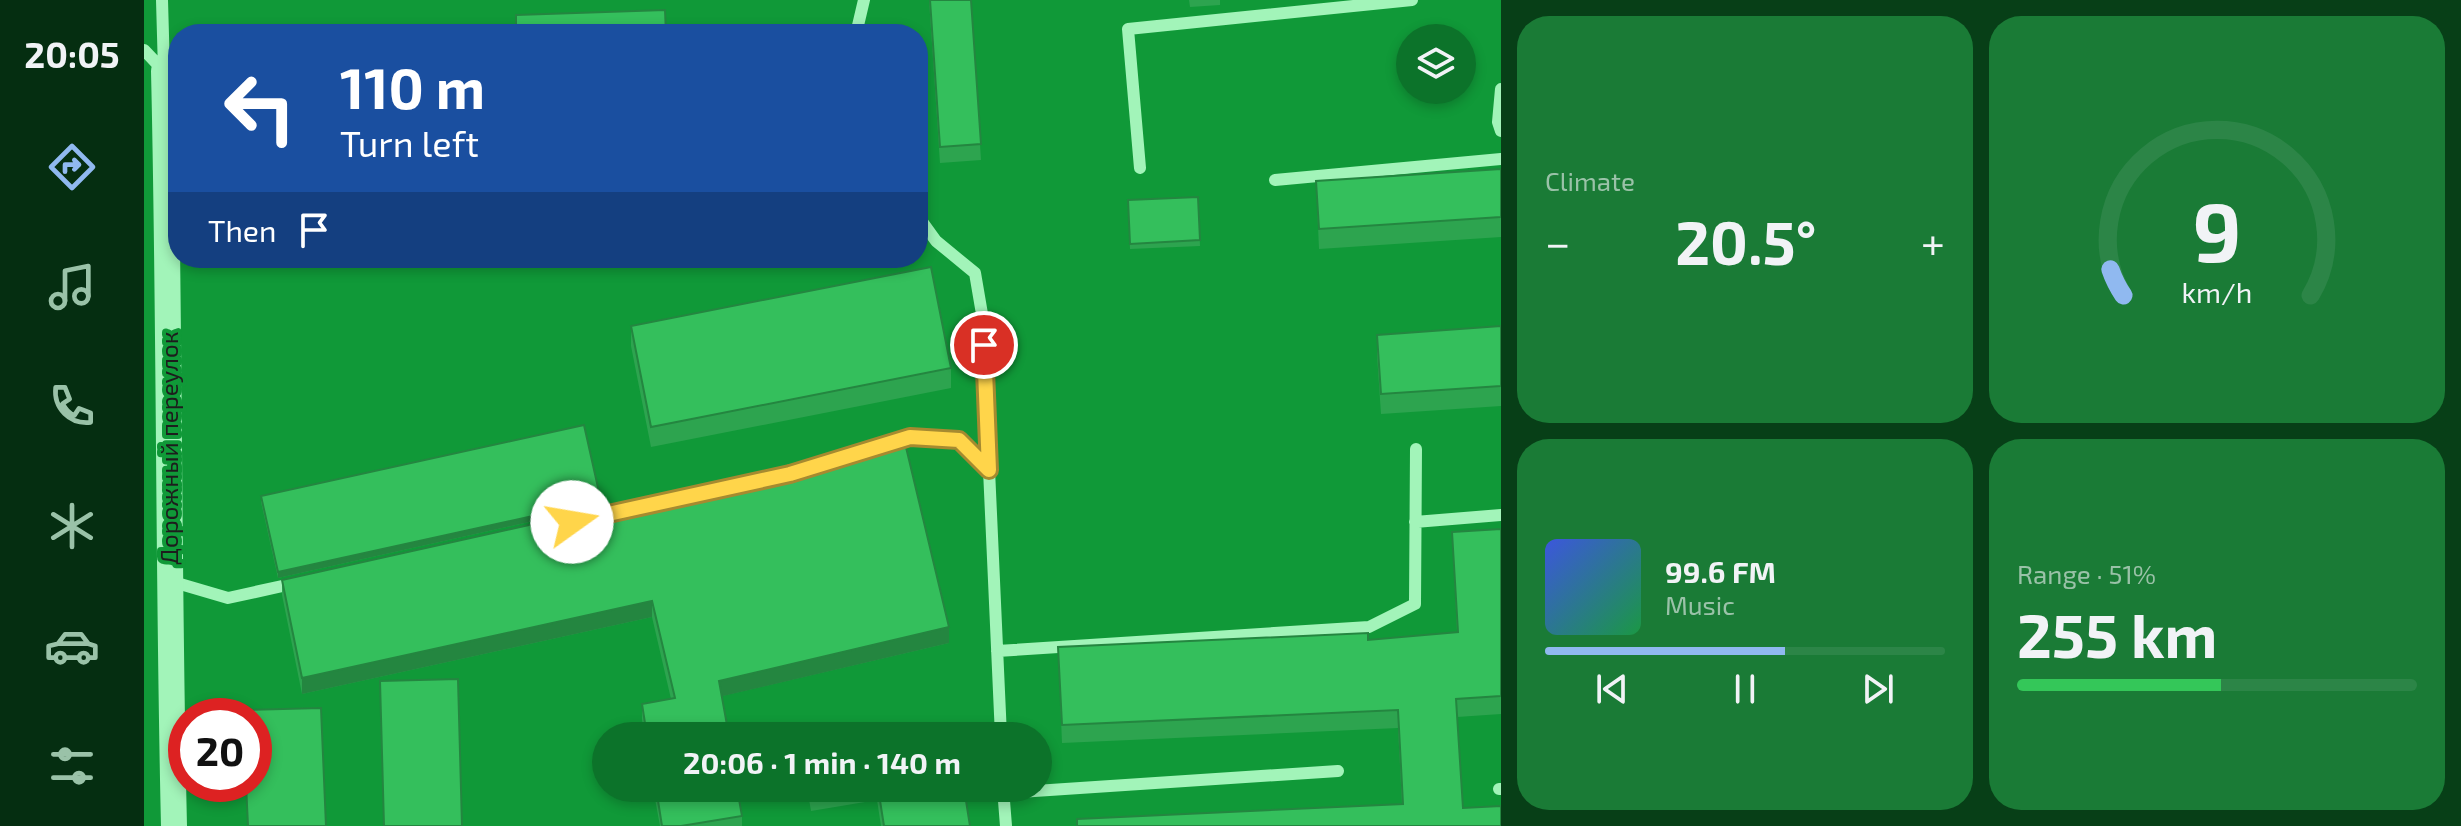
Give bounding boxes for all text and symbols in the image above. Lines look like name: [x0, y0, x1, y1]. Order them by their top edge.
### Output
map controls: [1396, 24, 1476, 104]
button: layers: [1396, 24, 1476, 104]
text: 20:05: [24, 32, 120, 75]
text: 110 m: [340, 53, 485, 120]
icon: left: [208, 56, 312, 160]
text: Turn left: [340, 121, 479, 164]
icon: directions: [44, 139, 100, 195]
text: Climate: [1545, 165, 1635, 196]
text: 9: [2192, 178, 2242, 278]
text: 20.5°: [1675, 205, 1816, 277]
icon: arrive: [292, 208, 336, 252]
text: Then: [208, 212, 276, 248]
text: −: [1545, 215, 1571, 268]
text: +: [1921, 215, 1945, 268]
icon: music: [44, 259, 100, 315]
text: km/h: [2182, 274, 2252, 309]
pin: [950, 311, 1018, 379]
icon: arrive: [962, 323, 1006, 367]
street label: Дорожный переулок: [154, 331, 184, 565]
icon: phone: [44, 378, 100, 434]
position arrow: [530, 480, 614, 564]
icon: climate: [44, 498, 100, 554]
text: 99.6 FM: [1665, 553, 1776, 589]
text: Range · 51%: [2017, 558, 2156, 589]
text: Music: [1665, 589, 1735, 620]
text: 255 km: [2017, 598, 2217, 670]
icon: car: [44, 618, 100, 674]
icon: previous: [1590, 667, 1634, 711]
icon: pause: [1723, 667, 1767, 711]
icon: next: [1856, 667, 1900, 711]
speed limit sign: 20: [168, 698, 272, 802]
icon: filters: [44, 738, 100, 794]
text: 20:06 · 1 min · 140 m: [683, 744, 961, 780]

